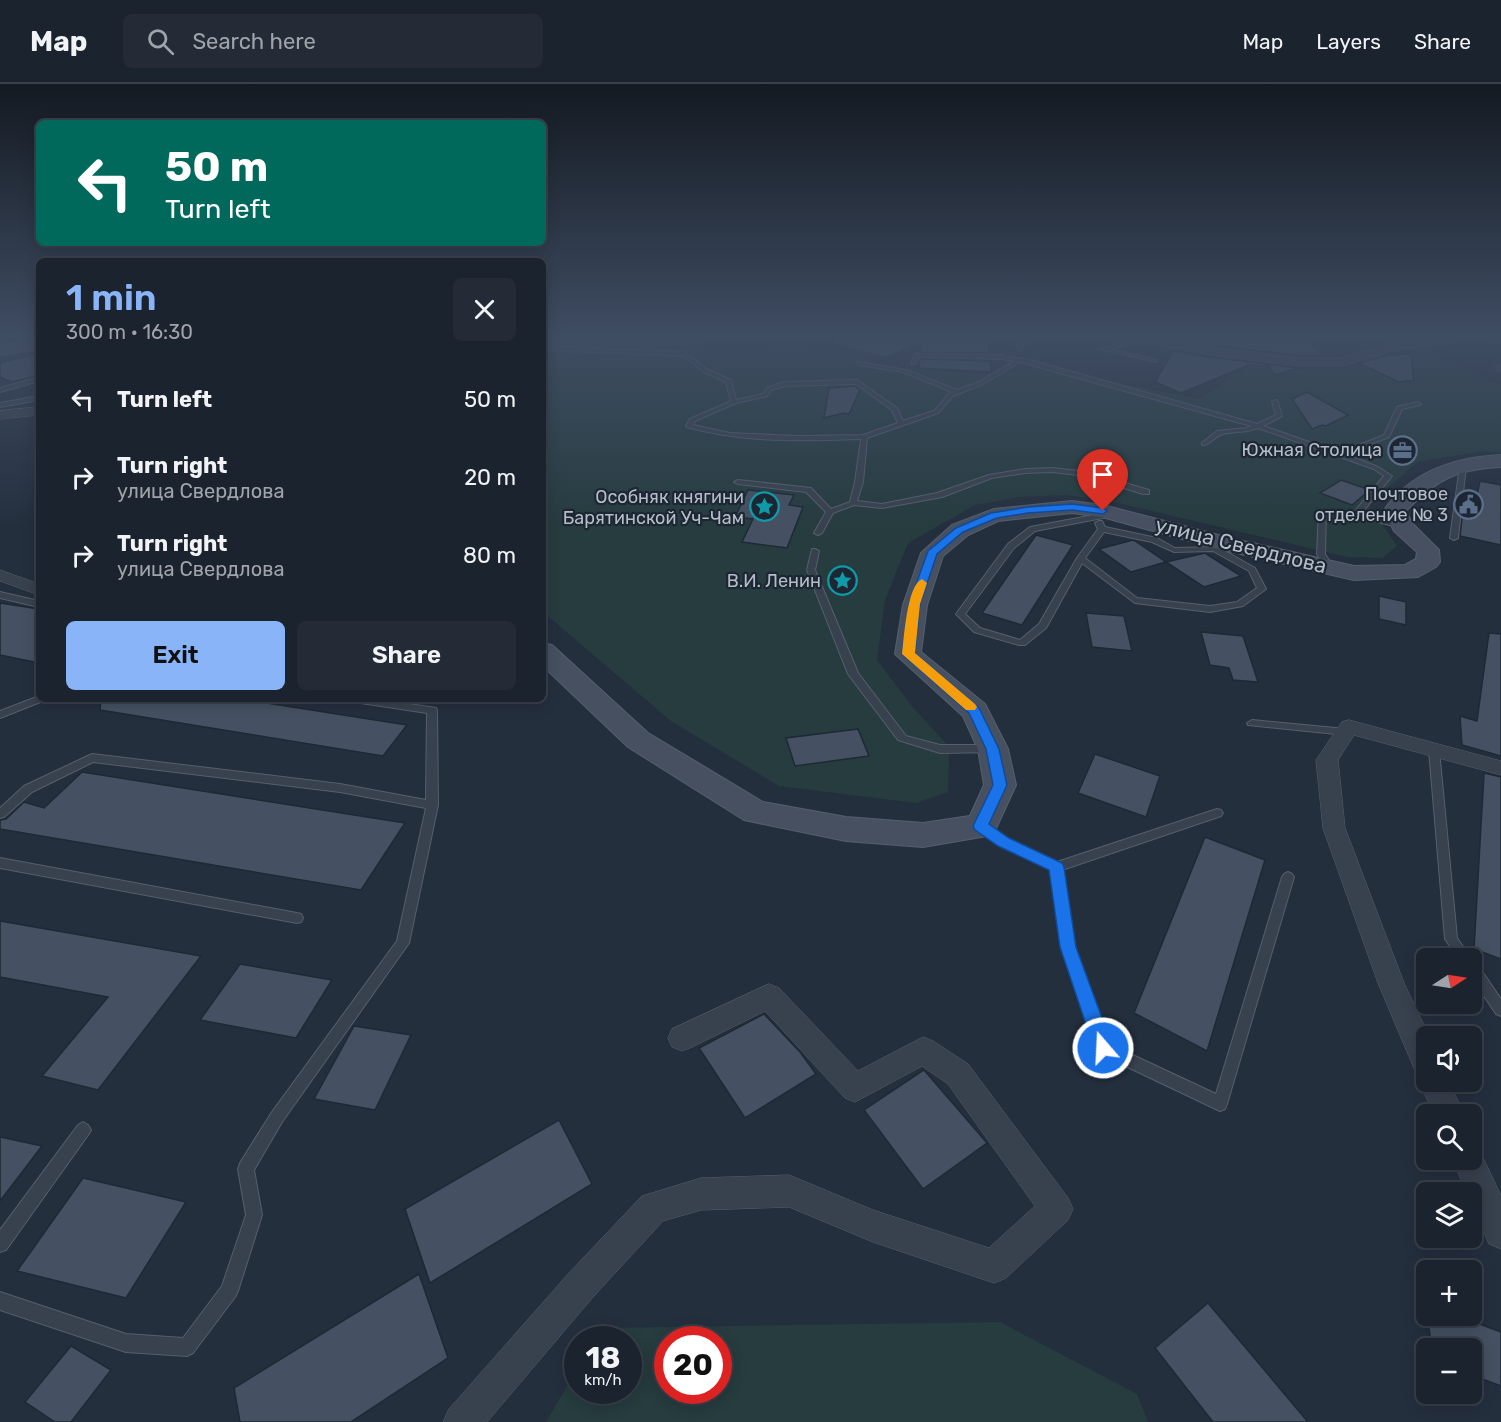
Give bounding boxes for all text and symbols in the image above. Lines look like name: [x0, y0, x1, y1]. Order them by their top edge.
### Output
search box: [123, 14, 543, 68]
text: Map: [30, 25, 87, 58]
icon: search: [144, 25, 177, 58]
text: Search here: [192, 28, 316, 55]
text: Map: [1242, 29, 1283, 54]
text: Layers: [1316, 29, 1381, 54]
text: Share: [1414, 29, 1471, 54]
text: 50 m: [165, 142, 268, 192]
icon: left: [66, 144, 144, 222]
text: Turn left: [165, 193, 270, 225]
text: 1 min: [66, 276, 157, 319]
button: close: [453, 278, 516, 341]
text: 300 m · 16:30: [66, 320, 193, 344]
icon: left: [66, 383, 99, 416]
text: Turn left: [117, 386, 212, 413]
text: 50 m: [464, 386, 516, 413]
office icon: Южная Столица: [1387, 434, 1419, 466]
place label: Южная Столица: [1242, 439, 1382, 461]
pin: [1077, 449, 1128, 511]
text: Turn right: [117, 452, 227, 479]
icon: arrive: [1086, 458, 1119, 491]
icon: right: [66, 461, 99, 494]
text: 20 m: [464, 464, 516, 491]
text: улица Свердлова: [117, 479, 284, 503]
place label: Почтовое отделение № 3: [1315, 483, 1448, 526]
place label: Особняк княгини Барятинской Уч-Чам: [563, 486, 744, 529]
public building icon: Почтовое отделение № 3: [1453, 488, 1485, 520]
place icon: Особняк княгини Барятинской Уч-Чам: [749, 491, 781, 523]
street label: улица Свердлова: [1153, 512, 1329, 578]
text: Turn right: [117, 530, 227, 557]
icon: right: [66, 539, 99, 572]
text: 80 m: [463, 542, 516, 569]
text: улица Свердлова: [117, 557, 284, 581]
place icon: В.И. Ленин: [826, 565, 858, 597]
place label: В.И. Ленин: [727, 570, 821, 592]
button: Exit: [66, 621, 285, 690]
button: Share: [297, 621, 516, 690]
north arrow: [1416, 948, 1482, 1014]
map controls: [1416, 948, 1482, 1404]
position arrow: [1071, 1016, 1135, 1080]
button: sound: [1416, 1026, 1482, 1092]
button: search: [1416, 1104, 1482, 1170]
button: layers: [1416, 1182, 1482, 1248]
button: +: [1416, 1260, 1482, 1326]
speed limit sign: 20: [654, 1326, 732, 1404]
button: −: [1416, 1338, 1482, 1404]
text: 18: [585, 1340, 621, 1376]
text: km/h: [584, 1371, 622, 1389]

